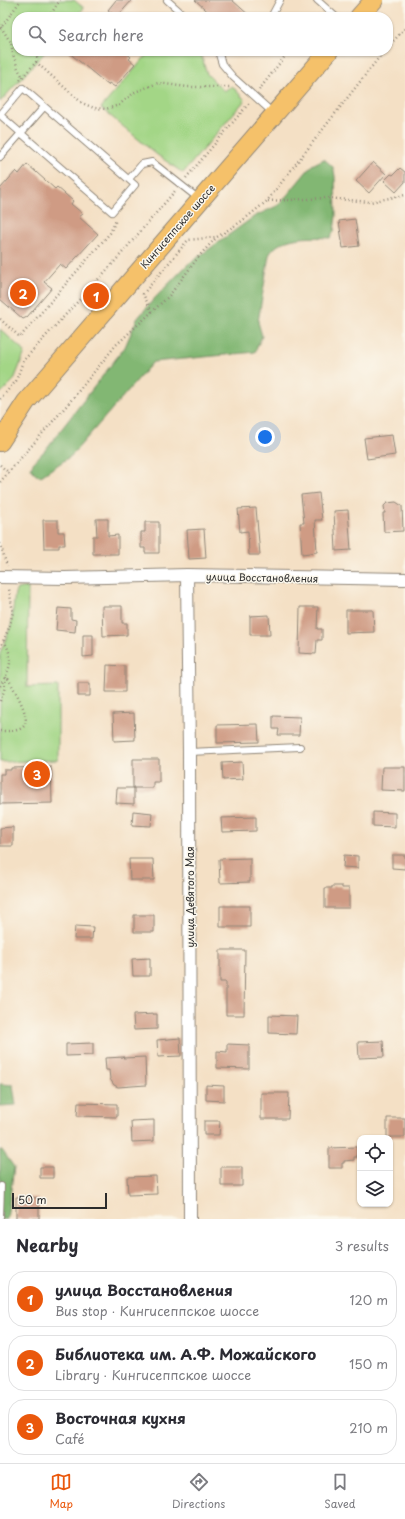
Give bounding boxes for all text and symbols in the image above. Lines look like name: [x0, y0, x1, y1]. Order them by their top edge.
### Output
search box: [12, 12, 393, 56]
icon: search: [26, 23, 48, 45]
text: Search here: [58, 23, 144, 46]
street label: Кингисеппское шоссе: [136, 181, 218, 271]
pin: 2: [10, 278, 36, 308]
pin: 1: [83, 281, 109, 311]
your location: [255, 427, 275, 447]
street label: улица Восстановления: [206, 569, 318, 585]
pin: 3: [24, 759, 50, 789]
street label: улица Девятого Мая: [182, 846, 197, 948]
map controls: [357, 1135, 393, 1207]
button: locate: [357, 1135, 393, 1171]
button: layers: [357, 1171, 393, 1207]
scale bar: [12, 1191, 107, 1210]
text: 50 m: [18, 1191, 47, 1208]
text: Nearby: [16, 1232, 78, 1258]
text: 3 results: [335, 1236, 389, 1255]
text: улица Восстановления: [55, 1278, 233, 1301]
text: 1: [27, 1290, 33, 1309]
text: 120 m: [349, 1290, 388, 1309]
text: Bus stop · Кингисеппское шоссе: [55, 1301, 259, 1320]
text: Библиотека им. А.Ф. Можайского: [55, 1342, 316, 1365]
text: 2: [25, 1354, 35, 1373]
text: 150 m: [349, 1354, 388, 1373]
text: Library · Кингисеппское шоссе: [55, 1365, 251, 1384]
text: Восточная кухня: [55, 1406, 186, 1429]
text: 3: [26, 1418, 34, 1437]
text: 210 m: [349, 1418, 388, 1437]
text: Café: [55, 1429, 84, 1448]
tab: Map: [49, 1471, 73, 1512]
tab: Directions: [172, 1471, 225, 1512]
tab: Saved: [324, 1471, 356, 1512]

